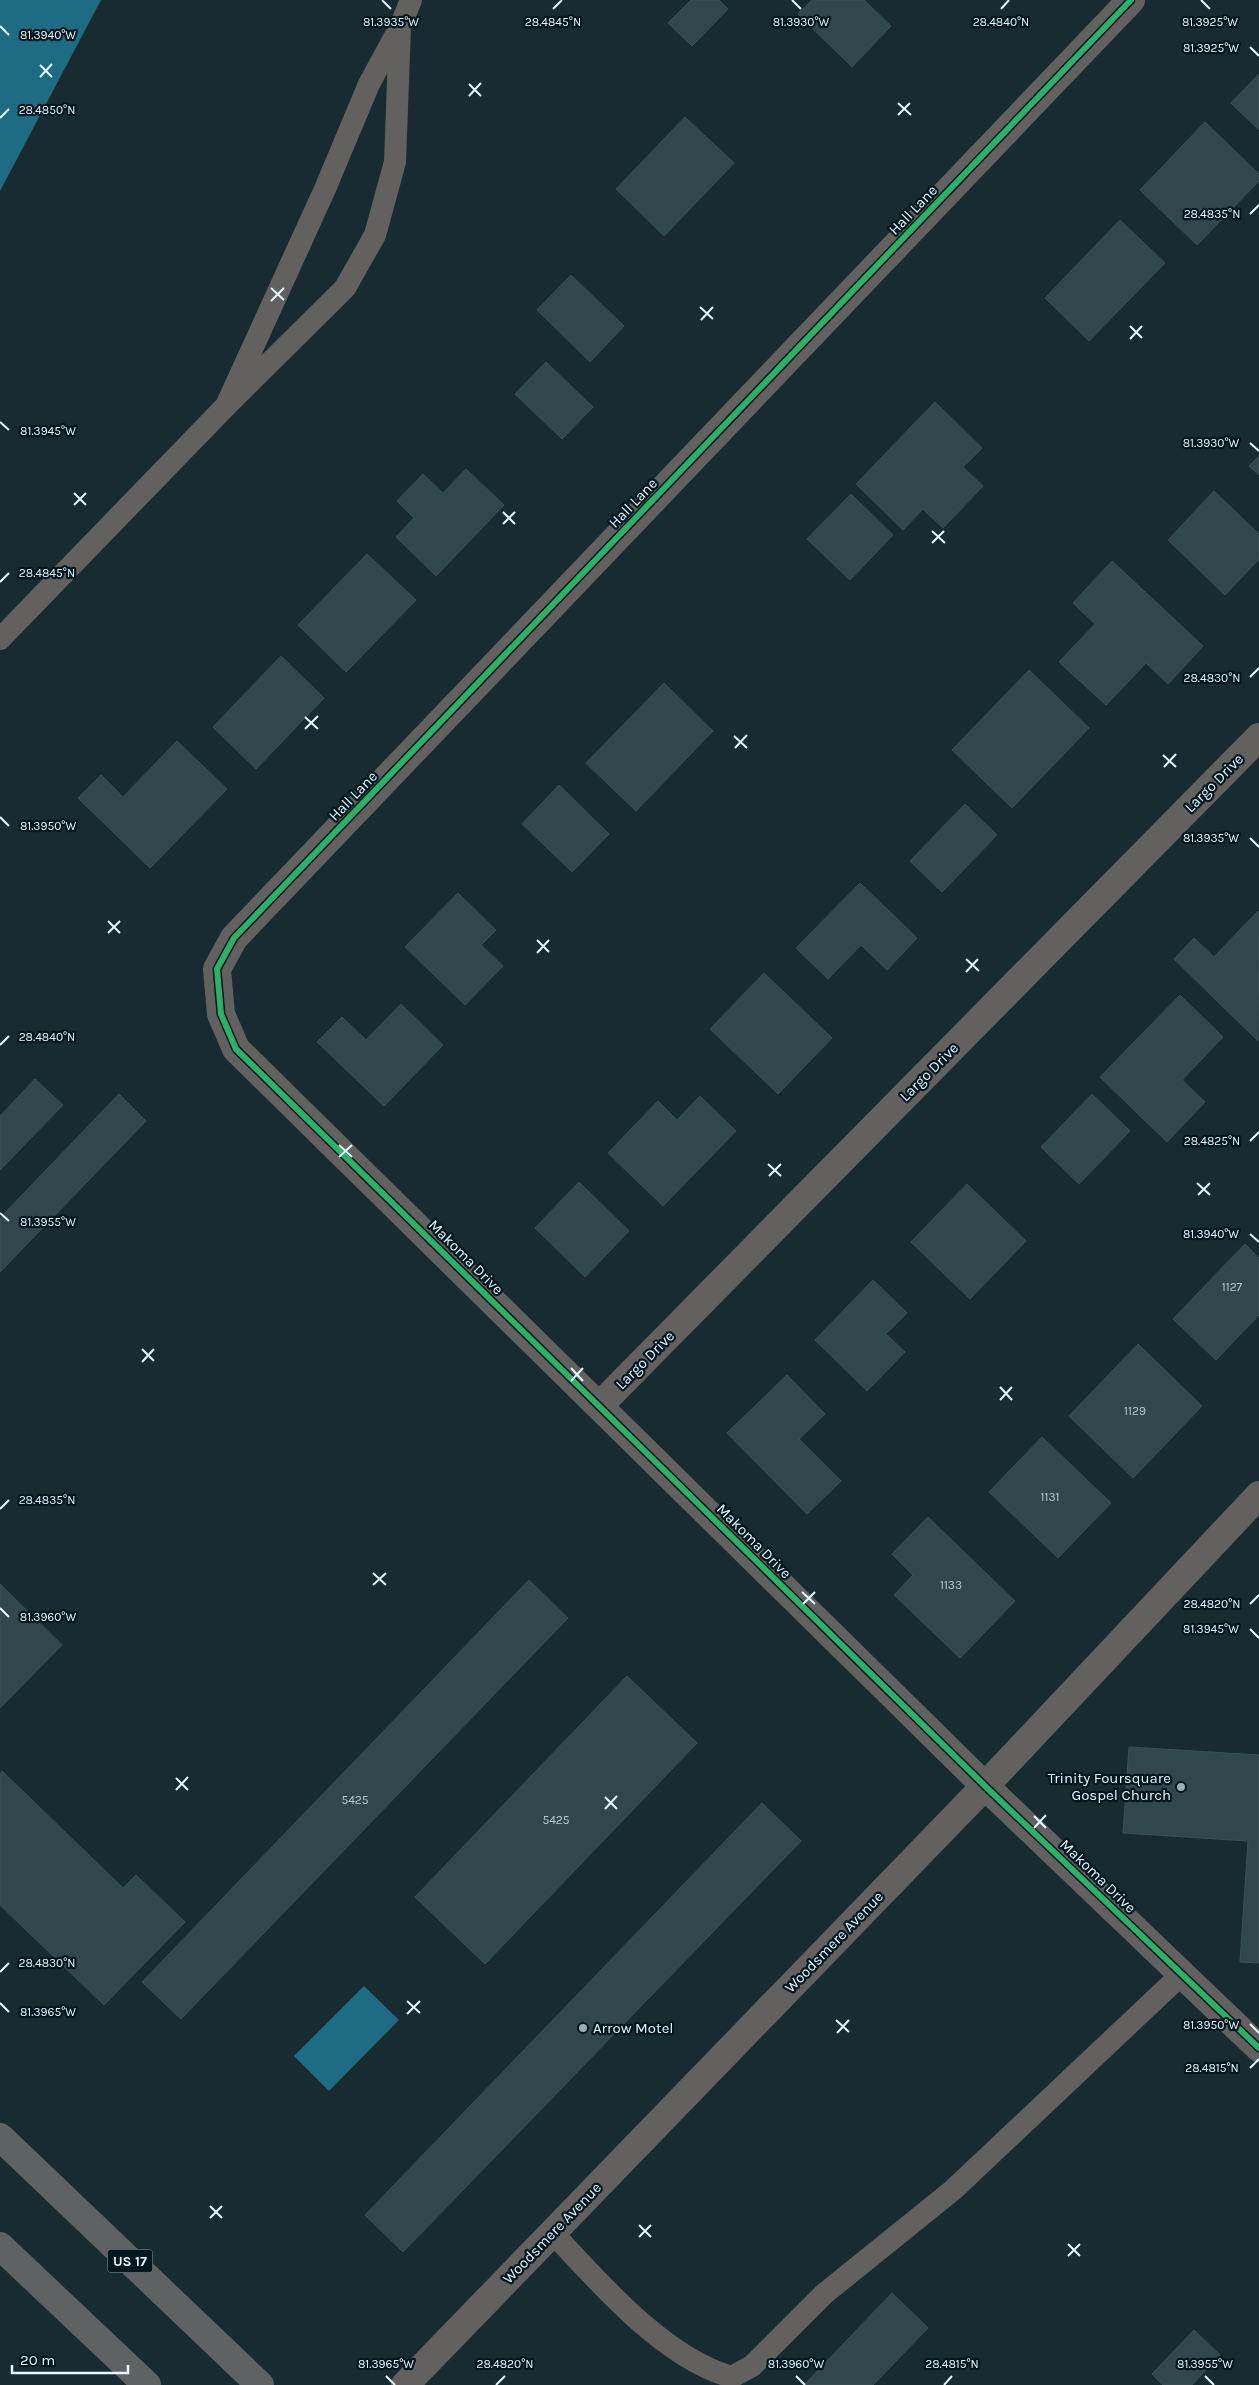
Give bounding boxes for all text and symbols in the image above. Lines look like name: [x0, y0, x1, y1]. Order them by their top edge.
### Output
text: 81.3935°W: [363, 15, 419, 29]
text: 28.4845°N: [525, 15, 581, 29]
text: 81.3930°W: [773, 15, 830, 29]
text: 28.4840°N: [973, 15, 1029, 29]
text: 81.3925°W: [1182, 15, 1238, 29]
text: 81.3940°W: [20, 28, 76, 42]
text: 81.3925°W: [1183, 41, 1239, 55]
text: 28.4850°N: [19, 103, 75, 117]
street label: Hall Lane: [885, 181, 941, 239]
text: 28.4835°N: [1184, 207, 1240, 221]
text: 81.3945°W: [20, 424, 76, 438]
text: 81.3930°W: [1183, 436, 1240, 450]
street label: Hall Lane: [605, 474, 661, 532]
text: 28.4845°N: [19, 566, 75, 580]
text: 28.4830°N: [1183, 671, 1241, 685]
street label: Largo Drive: [1181, 750, 1247, 816]
street label: Hall Lane: [325, 767, 381, 825]
text: 81.3950°W: [20, 819, 76, 833]
text: 81.3935°W: [1183, 831, 1239, 845]
text: 28.4840°N: [19, 1030, 75, 1044]
street label: Largo Drive: [896, 1039, 962, 1105]
text: 28.4825°N: [1184, 1134, 1240, 1148]
text: 81.3955°W: [20, 1215, 76, 1229]
street label: Makoma Drive: [425, 1216, 507, 1298]
text: 81.3940°W: [1183, 1227, 1239, 1241]
house number: 1127: [1222, 1280, 1243, 1294]
street label: Largo Drive: [612, 1327, 678, 1393]
house number: 1129: [1124, 1404, 1146, 1418]
house number: 1131: [1041, 1490, 1059, 1504]
text: 28.4835°N: [19, 1493, 75, 1507]
street label: Makoma Drive: [713, 1500, 795, 1582]
house number: 1133: [940, 1578, 962, 1592]
text: 28.4820°N: [1184, 1597, 1240, 1611]
text: 81.3960°W: [20, 1610, 76, 1624]
text: 81.3945°W: [1183, 1622, 1239, 1636]
place label: Trinity Foursquare Gospel Church: [1048, 1769, 1171, 1804]
marker: Trinity Foursquare Gospel Church: [1175, 1781, 1187, 1793]
house number: 5425: [341, 1793, 369, 1807]
house number: 5425: [542, 1813, 570, 1827]
street label: Makoma Drive: [1056, 1835, 1140, 1917]
street label: Woodsmere Avenue: [781, 1888, 887, 1996]
text: 28.4830°N: [18, 1956, 76, 1970]
text: 81.3965°W: [20, 2005, 76, 2019]
text: 81.3950°W: [1183, 2018, 1239, 2032]
place label: Arrow Motel: [593, 2019, 674, 2037]
marker: Arrow Motel: [577, 2022, 589, 2034]
text: 28.4815°N: [1185, 2061, 1239, 2075]
street label: Woodsmere Avenue: [499, 2179, 605, 2287]
road number: US 17: [108, 2250, 152, 2272]
scale bar: [12, 2342, 129, 2374]
text: 20 m: [20, 2351, 55, 2369]
text: 81.3965°W: [358, 2357, 414, 2371]
text: 28.4820°N: [477, 2357, 533, 2371]
text: 81.3960°W: [768, 2357, 824, 2371]
text: 28.4815°N: [925, 2357, 979, 2371]
text: 81.3955°W: [1177, 2357, 1233, 2371]

